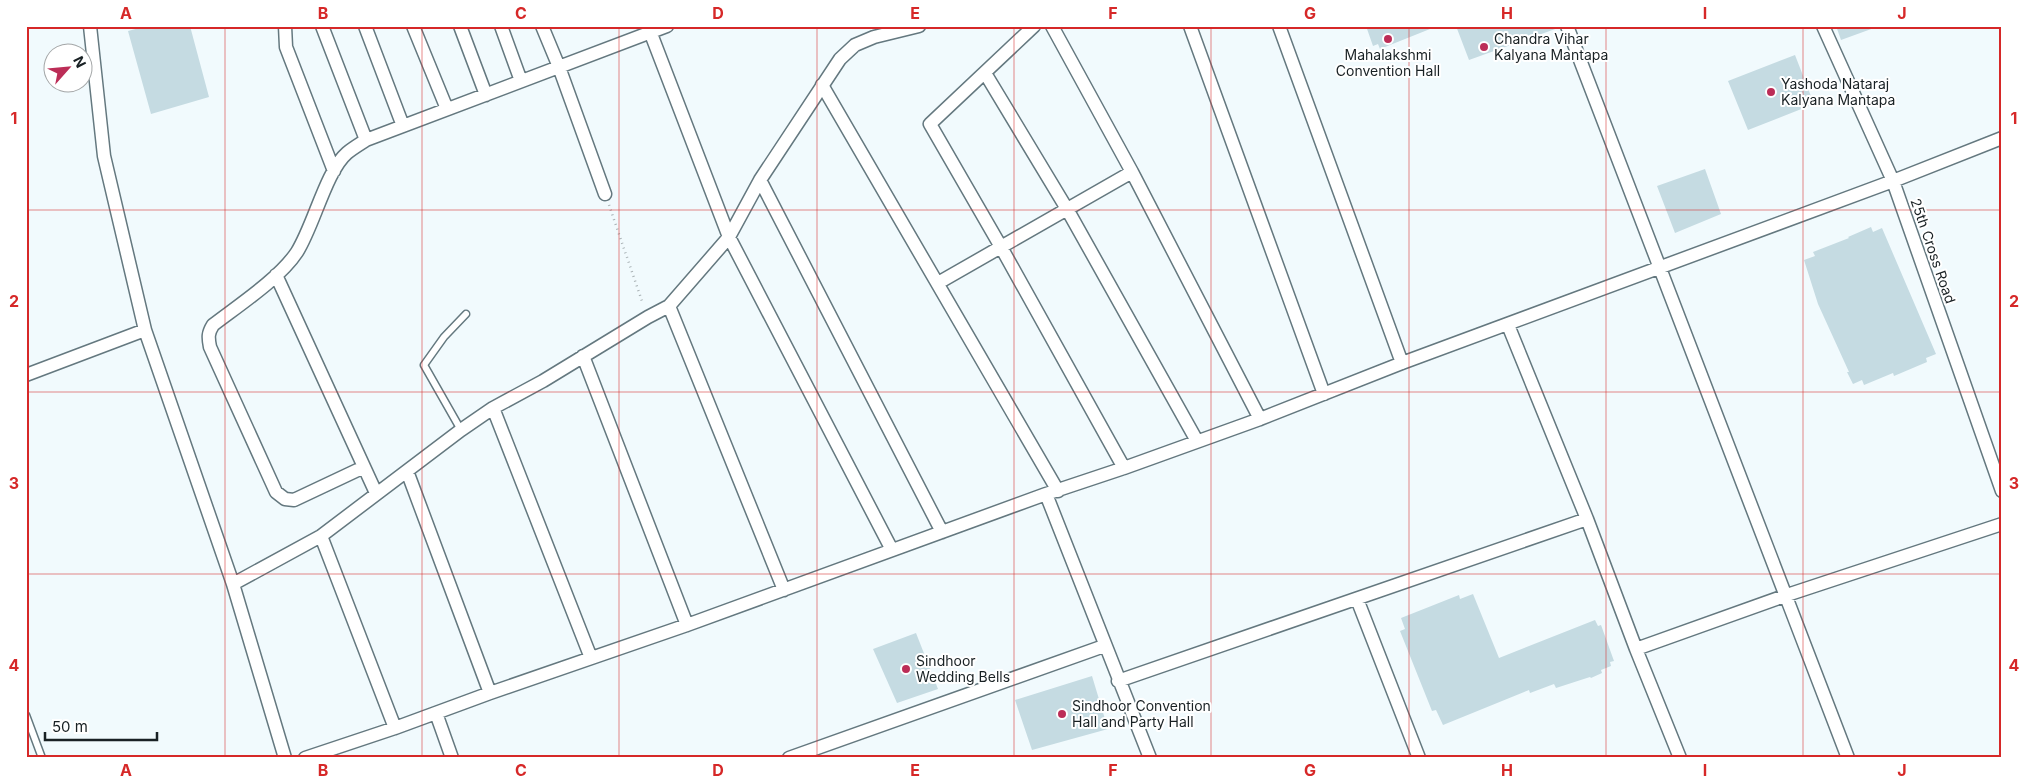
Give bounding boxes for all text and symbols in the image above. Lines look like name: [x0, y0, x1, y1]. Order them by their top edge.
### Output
text: A: [120, 3, 132, 23]
text: B: [318, 3, 328, 23]
text: C: [515, 3, 527, 23]
text: D: [712, 3, 724, 23]
text: E: [910, 3, 920, 23]
text: F: [1108, 3, 1118, 23]
text: G: [1304, 3, 1316, 23]
text: H: [1501, 3, 1513, 23]
text: I: [1703, 3, 1707, 23]
text: J: [1897, 3, 1907, 23]
place label: Chandra Vihar Kalyana Mantapa: [1494, 30, 1608, 63]
marker: Mahalakshmi Convention Hall: [1382, 33, 1394, 45]
marker: Chandra Vihar Kalyana Mantapa: [1478, 41, 1490, 53]
north arrow: [42, 42, 92, 92]
place label: Mahalakshmi Convention Hall: [1336, 46, 1440, 79]
text: N: [70, 53, 90, 70]
place label: Yashoda Nataraj Kalyana Mantapa: [1781, 75, 1895, 108]
marker: Yashoda Nataraj Kalyana Mantapa: [1765, 86, 1777, 98]
text: 1: [11, 108, 17, 128]
text: 1: [2011, 108, 2017, 128]
street label: 25th Cross Road: [1908, 196, 1959, 306]
text: 2: [9, 291, 19, 311]
text: 2: [2009, 291, 2019, 311]
text: 3: [9, 473, 19, 493]
text: 3: [2009, 473, 2019, 493]
place label: Sindhoor Wedding Bells: [916, 652, 1010, 685]
text: 4: [9, 655, 20, 675]
text: 4: [2009, 655, 2020, 675]
marker: Sindhoor Wedding Bells: [900, 663, 912, 675]
place label: Sindhoor Convention Hall and Party Hall: [1072, 697, 1211, 730]
marker: Sindhoor Convention Hall and Party Hall: [1056, 708, 1068, 720]
scale bar: [45, 709, 158, 741]
text: 50 m: [52, 717, 88, 736]
text: A: [120, 760, 132, 780]
text: B: [318, 760, 328, 780]
text: C: [515, 760, 527, 780]
text: D: [712, 760, 724, 780]
text: E: [910, 760, 920, 780]
text: F: [1108, 760, 1118, 780]
text: G: [1304, 760, 1316, 780]
text: H: [1501, 760, 1513, 780]
text: I: [1703, 760, 1707, 780]
text: J: [1897, 760, 1907, 780]

